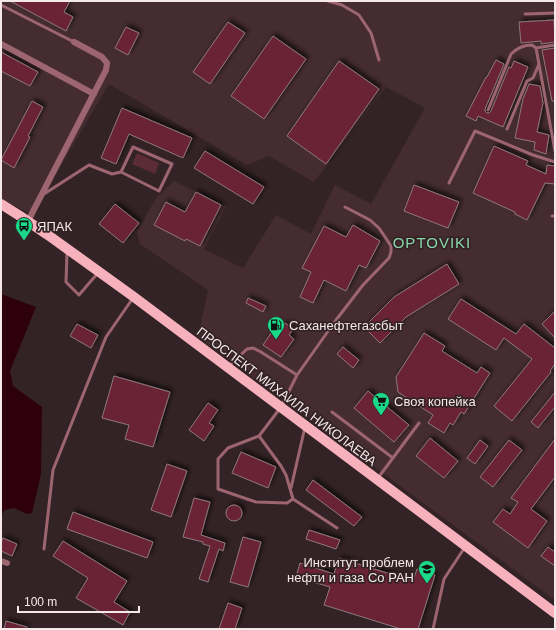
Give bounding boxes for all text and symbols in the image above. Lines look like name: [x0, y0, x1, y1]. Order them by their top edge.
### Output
bus stop icon: ЯПАК: [14, 216, 34, 241]
place label: ЯПАК: [37, 219, 72, 234]
district label: OPTOVIKI: [393, 234, 471, 251]
fuel station icon: Саханефтегазсбыт: [266, 315, 286, 340]
place label: Саханефтегазсбыт: [289, 318, 404, 333]
street label: ПРОСПЕКТ МИХАИЛА НИКОЛАЕВА: [194, 324, 380, 469]
supermarket icon: Своя копейка: [371, 391, 391, 416]
place label: Своя копейка: [394, 394, 477, 409]
place label: Институт проблем нефти и газа Со РАН: [287, 555, 414, 585]
school or university icon: Институт проблем нефти и газа Со РАН: [417, 559, 437, 584]
scale bar: [18, 588, 139, 614]
text: 100 m: [24, 595, 57, 609]

